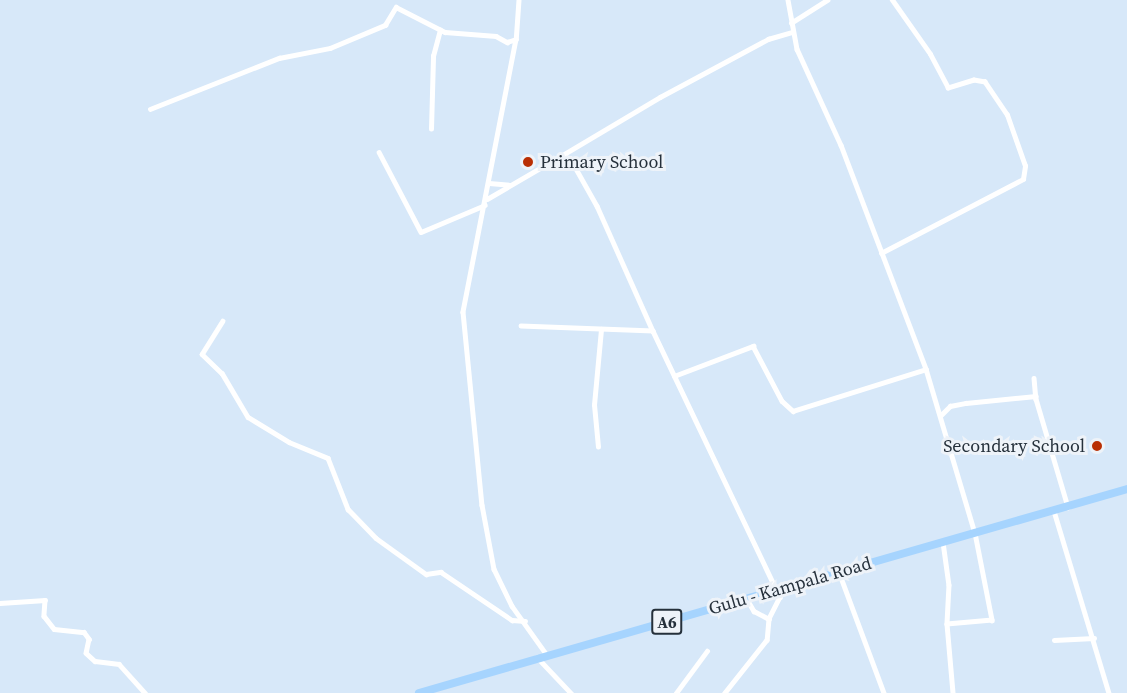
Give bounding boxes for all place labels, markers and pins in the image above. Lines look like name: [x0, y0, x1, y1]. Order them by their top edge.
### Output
place label: Primary School: [540, 151, 663, 173]
marker: Primary School: [521, 155, 535, 169]
place label: Secondary School: [943, 435, 1085, 457]
marker: Secondary School: [1090, 439, 1104, 453]

